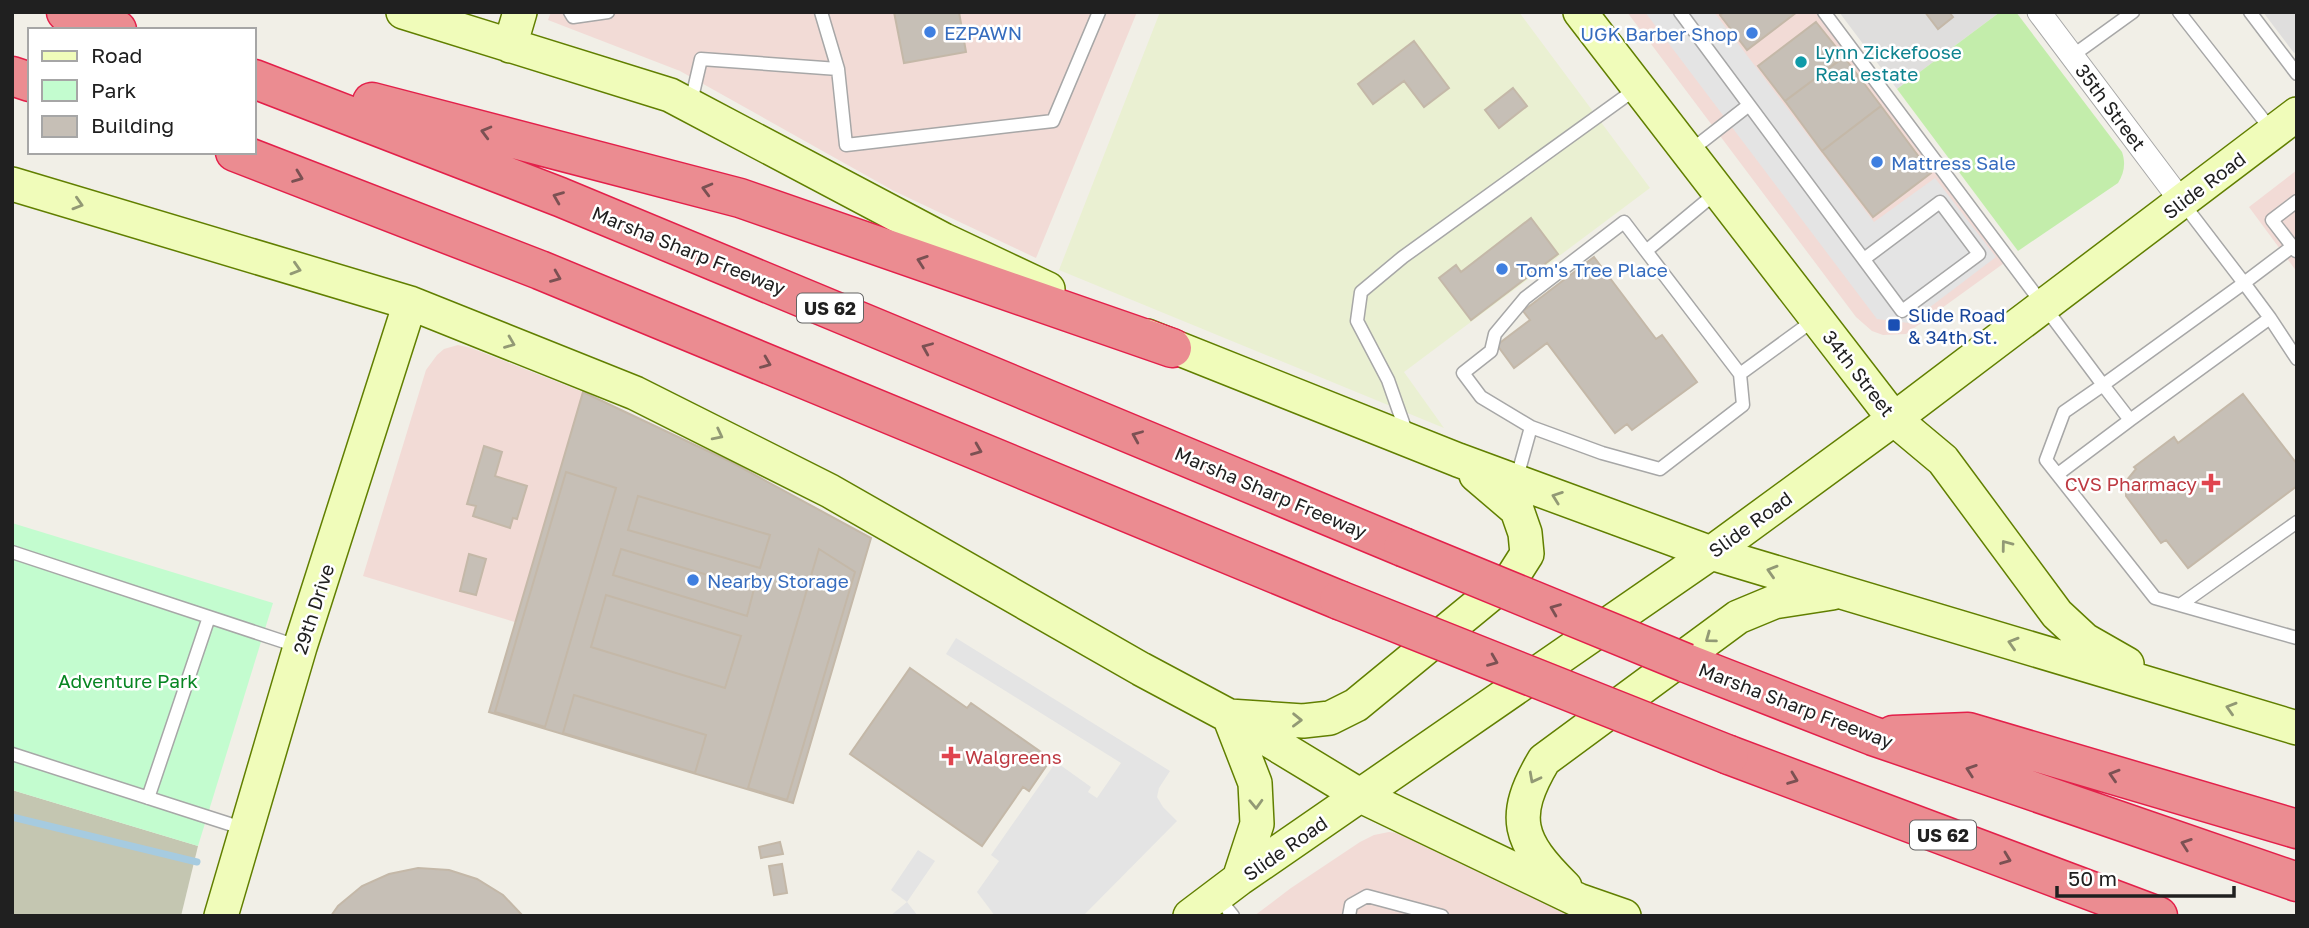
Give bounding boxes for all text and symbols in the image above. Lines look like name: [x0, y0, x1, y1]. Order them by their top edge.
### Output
place label: EZPAWN: [944, 21, 1022, 44]
place label: UGK Barber Shop: [1580, 22, 1738, 45]
marker: EZPAWN: [922, 24, 938, 40]
marker: UGK Barber Shop: [1744, 25, 1760, 41]
legend: [28, 28, 256, 154]
place label: Lynn Zickefoose Real estate: [1815, 40, 1962, 85]
text: Road: [91, 42, 142, 68]
marker: Lynn Zickefoose Real estate: [1793, 54, 1809, 70]
street label: 35th Street: [2071, 59, 2151, 155]
text: Park: [91, 77, 137, 103]
text: Building: [91, 112, 174, 138]
one-way arrow: [481, 126, 493, 140]
street label: Slide Road: [2158, 147, 2250, 223]
place label: Mattress Sale: [1891, 151, 2016, 174]
marker: Mattress Sale: [1869, 154, 1885, 170]
one-way arrow: [292, 168, 304, 182]
one-way arrow: [701, 183, 713, 197]
one-way arrow: [552, 191, 564, 205]
one-way arrow: [71, 195, 83, 210]
street label: Marsha Sharp Freeway: [589, 201, 789, 299]
one-way arrow: [917, 255, 929, 269]
place label: Tom's Tree Place: [1516, 258, 1668, 281]
one-way arrow: [289, 261, 301, 276]
marker: Tom's Tree Place: [1494, 261, 1510, 277]
one-way arrow: [549, 268, 561, 282]
road number: US 62: [797, 294, 863, 322]
place label: Slide Road & 34th St.: [1908, 303, 2005, 348]
marker: Slide Road & 34th St.: [1886, 317, 1902, 333]
street label: 34th Street: [1818, 325, 1900, 421]
one-way arrow: [504, 335, 516, 349]
one-way arrow: [921, 343, 933, 357]
one-way arrow: [760, 355, 772, 369]
one-way arrow: [711, 427, 723, 441]
one-way arrow: [1131, 430, 1143, 444]
street label: Marsha Sharp Freeway: [1171, 441, 1371, 543]
one-way arrow: [970, 442, 982, 456]
place label: CVS Pharmacy: [2065, 472, 2197, 495]
marker: CVS Pharmacy: [2203, 475, 2219, 491]
street label: Slide Road: [1704, 486, 1796, 562]
one-way arrow: [1551, 491, 1564, 505]
one-way arrow: [2001, 540, 2014, 553]
street label: 29th Drive: [288, 561, 338, 657]
one-way arrow: [1766, 565, 1778, 580]
place label: Nearby Storage: [707, 569, 849, 592]
marker: Nearby Storage: [685, 572, 701, 588]
one-way arrow: [1550, 604, 1562, 618]
one-way arrow: [1705, 630, 1718, 642]
one-way arrow: [2008, 637, 2020, 652]
one-way arrow: [1487, 653, 1499, 667]
street label: Marsha Sharp Freeway: [1695, 657, 1897, 753]
park label: Adventure Park: [58, 669, 198, 692]
one-way arrow: [2226, 702, 2238, 717]
one-way arrow: [1293, 712, 1303, 728]
place label: Walgreens: [965, 745, 1062, 768]
marker: Walgreens: [943, 748, 959, 764]
one-way arrow: [1965, 764, 1977, 778]
one-way arrow: [2108, 769, 2120, 784]
one-way arrow: [1786, 770, 1798, 784]
one-way arrow: [1528, 771, 1542, 784]
one-way arrow: [1249, 799, 1264, 810]
street label: Slide Road: [1239, 811, 1331, 885]
road number: US 62: [1910, 820, 1976, 850]
one-way arrow: [2180, 838, 2192, 852]
one-way arrow: [1999, 850, 2011, 864]
scale bar: [2057, 855, 2234, 899]
text: 50 m: [2068, 865, 2117, 891]

